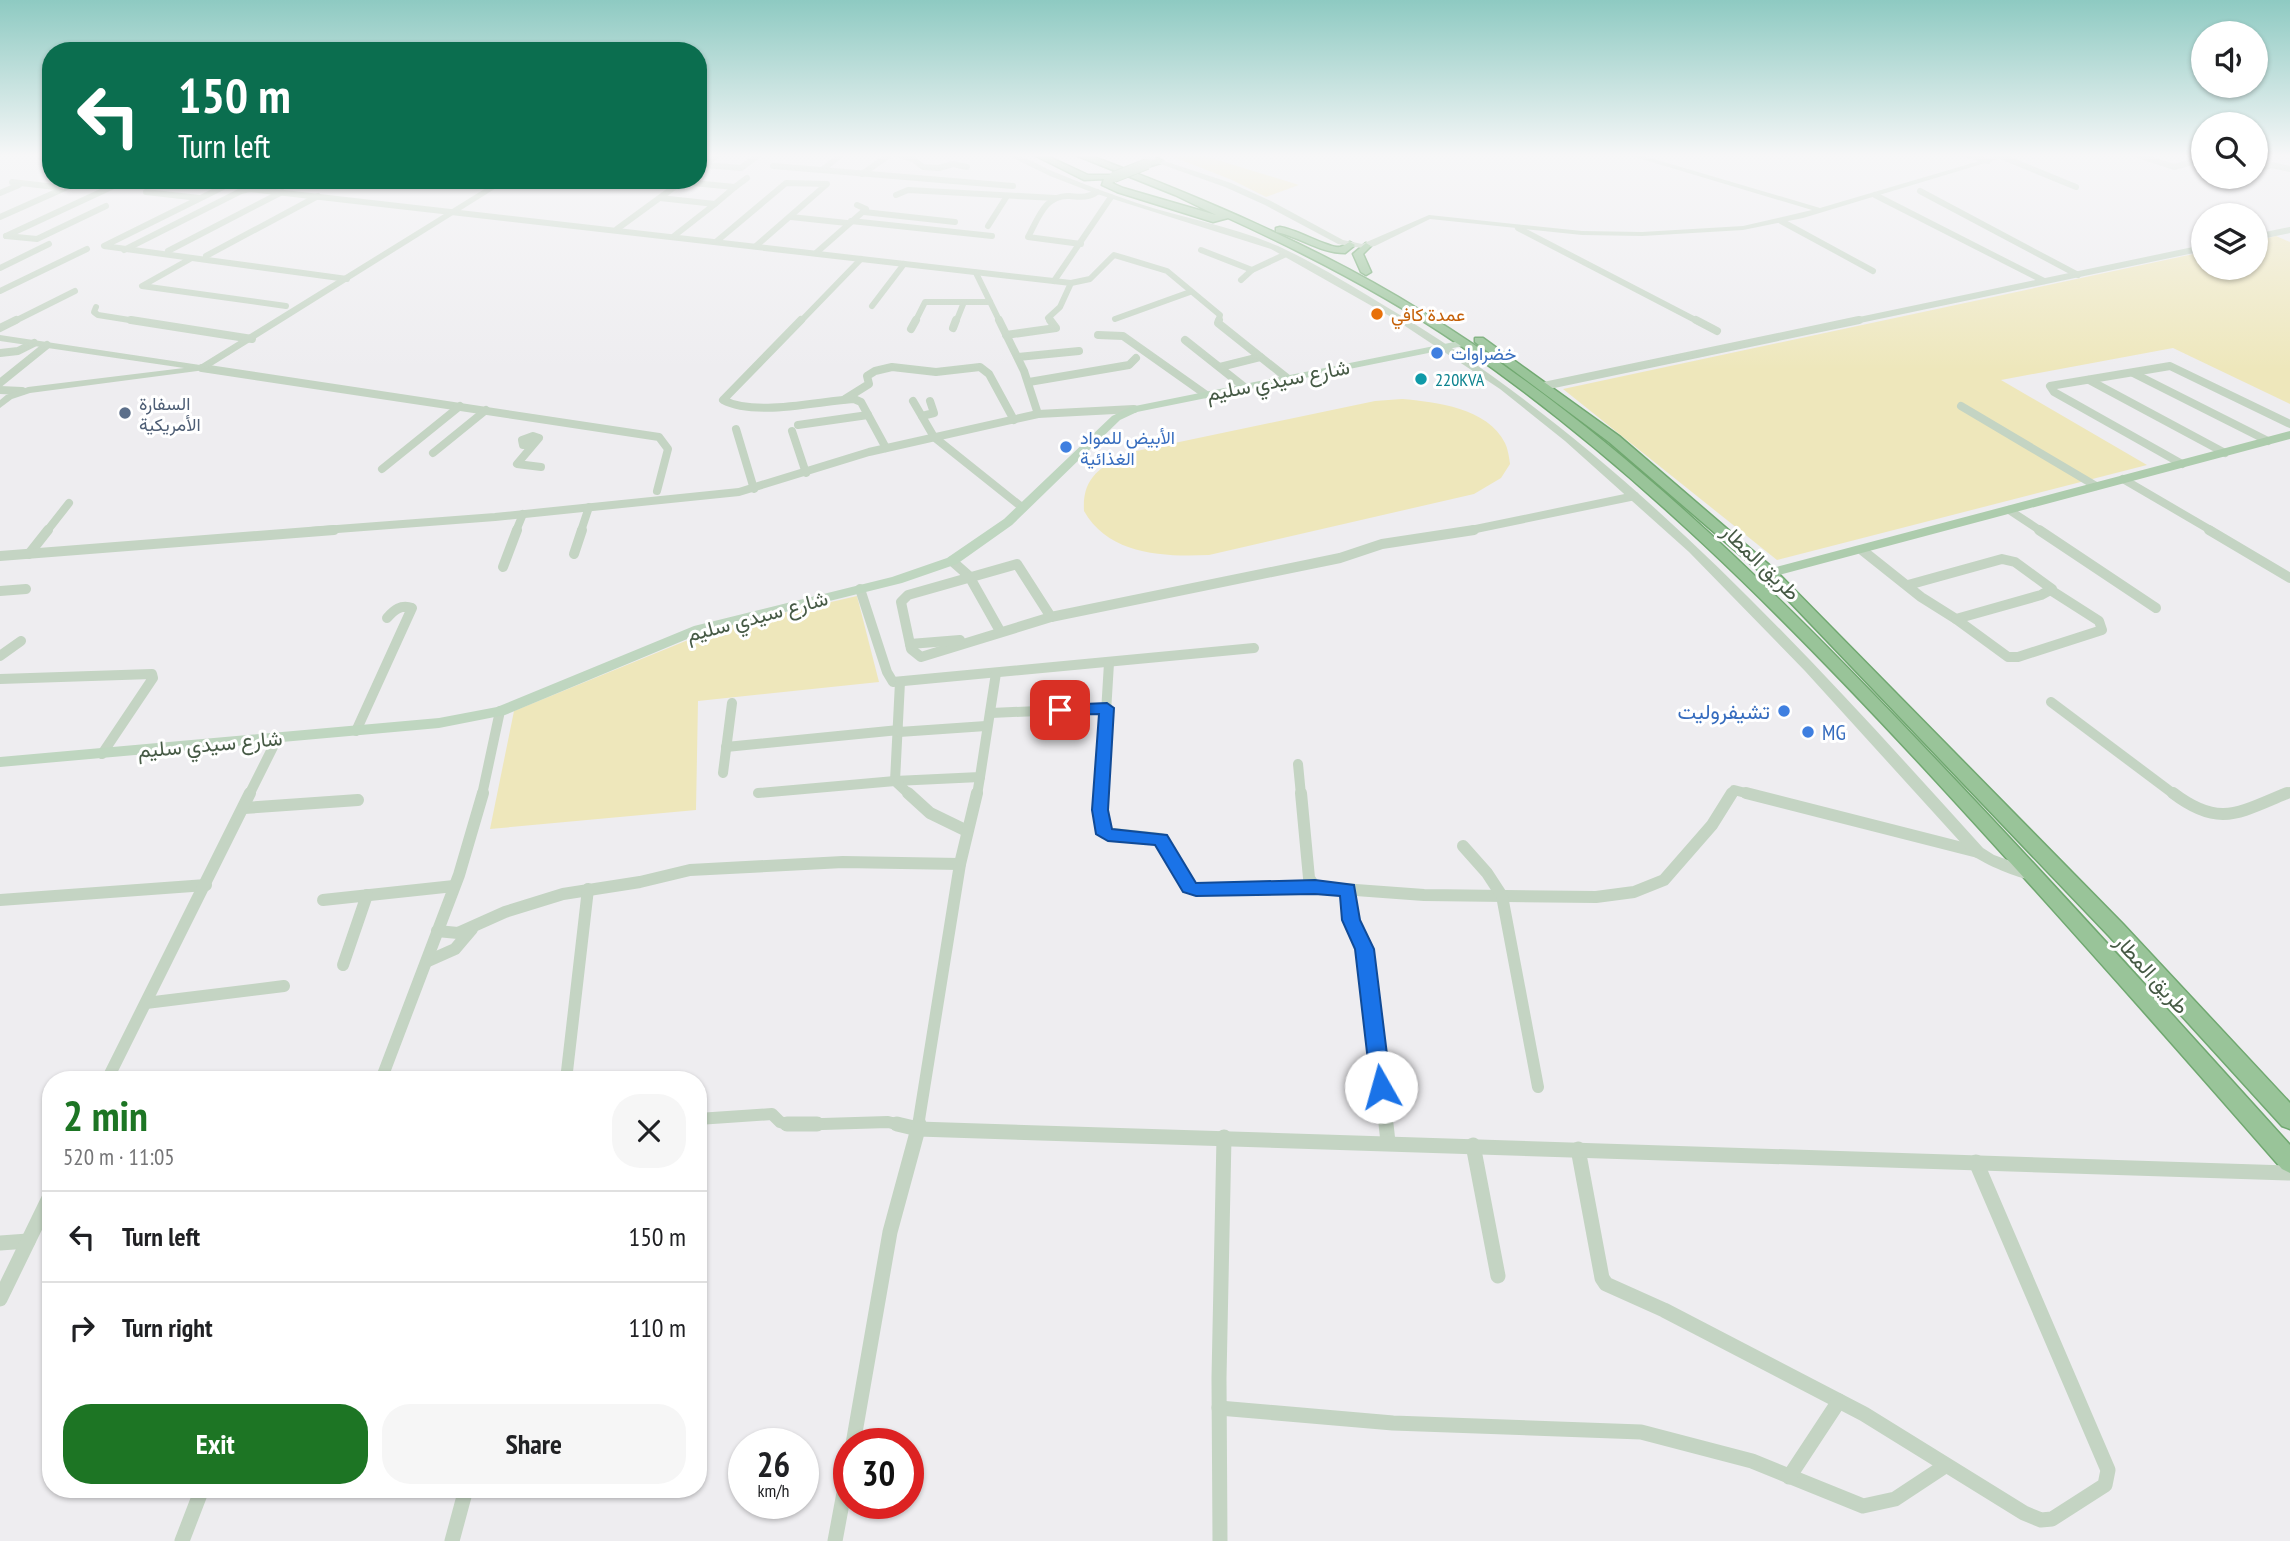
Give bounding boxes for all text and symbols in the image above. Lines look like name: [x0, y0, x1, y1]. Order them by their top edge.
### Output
map controls: [2191, 21, 2268, 280]
button: sound: [2191, 21, 2268, 98]
text: 150 m: [178, 63, 291, 127]
icon: left: [63, 70, 154, 161]
button: search: [2191, 112, 2268, 189]
text: Turn left: [178, 125, 270, 167]
button: layers: [2191, 203, 2268, 280]
place label: عمدة كافي: [1391, 303, 1465, 330]
marker: عمدة كافي: [1369, 306, 1385, 322]
place label: خضراوات: [1451, 342, 1516, 365]
marker: خضراوات: [1429, 345, 1445, 361]
street label: شارع سيدي سليم: [1204, 353, 1353, 411]
place label: 220KVA: [1435, 368, 1485, 391]
marker: 220KVA: [1413, 371, 1429, 387]
place label: السفارة الأمريكية: [139, 392, 201, 436]
marker: السفارة الأمريكية: [117, 405, 133, 421]
place label: الأبيض للمواد الغذائية: [1080, 426, 1175, 470]
marker: الأبيض للمواد الغذائية: [1058, 439, 1074, 455]
street label: طريق المطار: [1715, 517, 1806, 606]
street label: شارع سيدي سليم: [683, 584, 832, 652]
pin: [1030, 680, 1090, 740]
icon: arrive: [1041, 691, 1079, 729]
place label: تشيفروليت: [1677, 698, 1770, 725]
marker: تشيفروليت: [1776, 703, 1792, 719]
place label: MG: [1822, 719, 1846, 746]
street label: شارع سيدي سليم: [136, 724, 284, 768]
marker: MG: [1800, 724, 1816, 740]
street label: طريق المطار: [2108, 928, 2195, 1020]
position arrow: [1344, 1050, 1418, 1124]
text: 2 min: [63, 1088, 148, 1143]
button: close: [612, 1094, 686, 1168]
text: 520 m · 11:05: [63, 1142, 175, 1171]
icon: left: [63, 1218, 101, 1256]
text: Turn left: [122, 1220, 200, 1253]
text: 150 m: [628, 1220, 686, 1253]
icon: right: [63, 1309, 101, 1347]
text: Turn right: [122, 1311, 213, 1344]
text: 110 m: [628, 1311, 686, 1344]
button: Exit: [63, 1404, 368, 1484]
button: Share: [382, 1404, 686, 1484]
speed limit sign: 30: [833, 1428, 924, 1519]
text: 26: [757, 1441, 790, 1487]
text: km/h: [758, 1479, 789, 1502]

